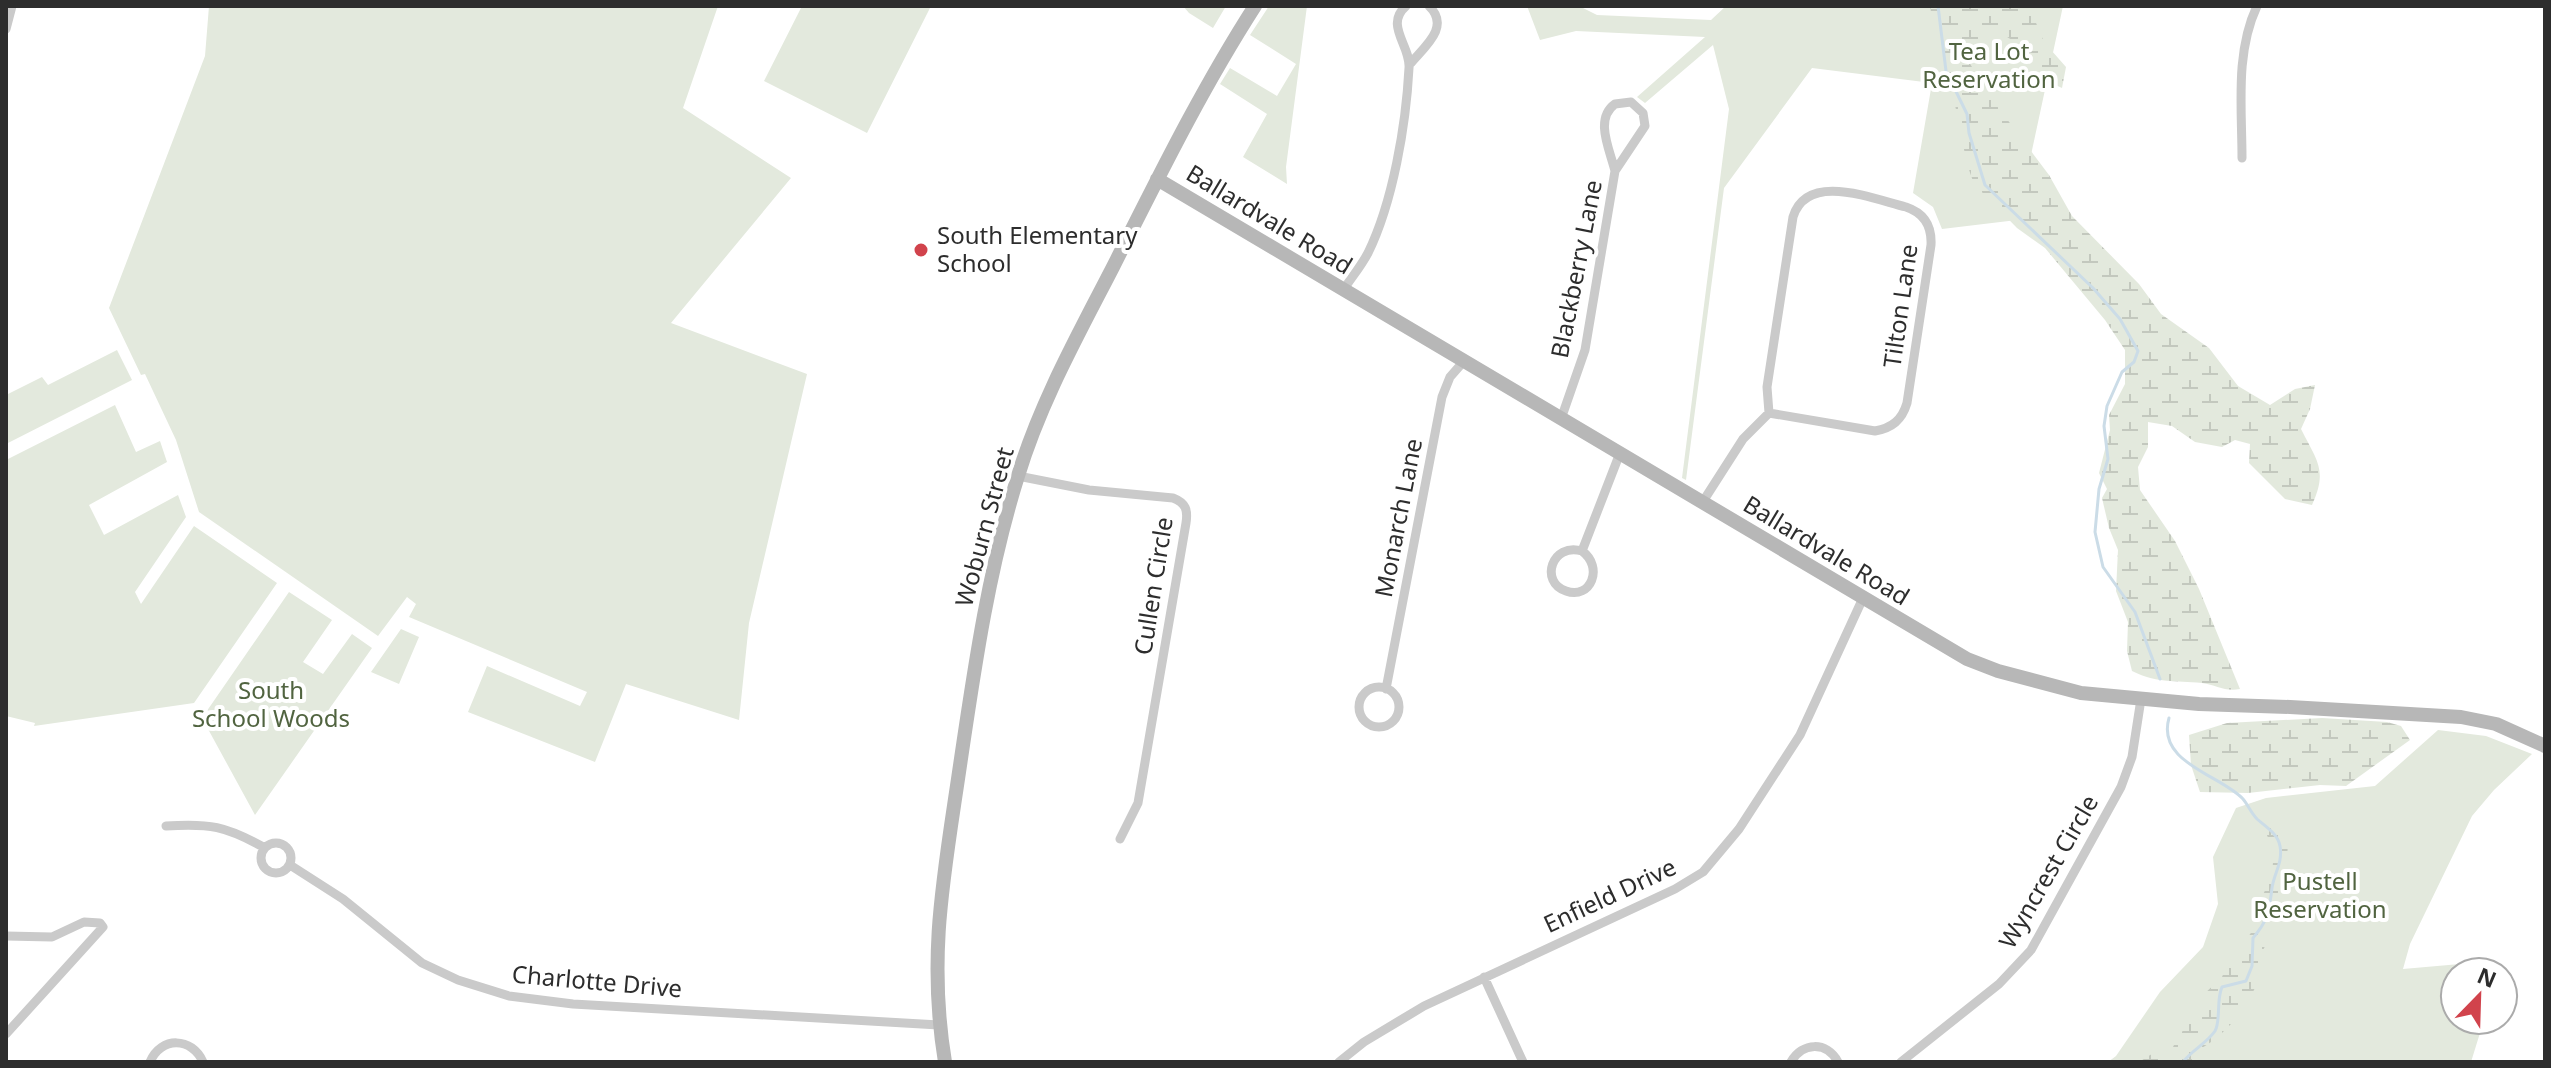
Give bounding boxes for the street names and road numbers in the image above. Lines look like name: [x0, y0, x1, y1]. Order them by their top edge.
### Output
street label: Ballardvale Road: [1181, 156, 1359, 281]
street label: Blackberry Lane: [1542, 177, 1609, 361]
street label: Tilton Lane: [1875, 242, 1925, 370]
street label: Monarch Lane: [1366, 436, 1429, 600]
street label: Woburn Street: [946, 443, 1021, 610]
street label: Ballardvale Road: [1738, 487, 1916, 612]
street label: Cullen Circle: [1125, 515, 1180, 657]
street label: Wyncrest Circle: [1990, 788, 2105, 954]
street label: Enfield Drive: [1538, 850, 1681, 940]
street label: Charlotte Drive: [511, 957, 684, 1004]

